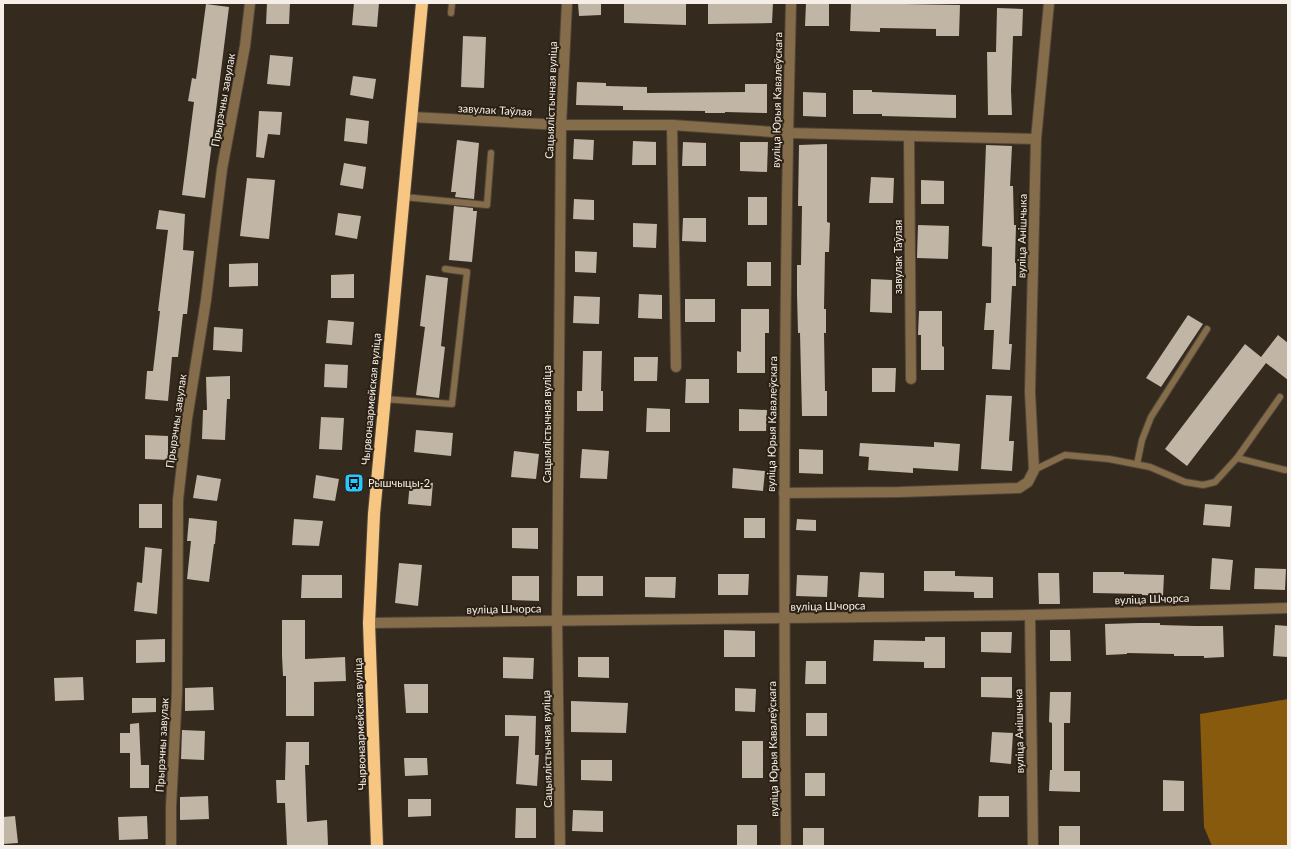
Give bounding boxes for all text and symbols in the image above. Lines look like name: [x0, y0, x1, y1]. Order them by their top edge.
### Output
street label: вуліца Юрыя Кавалеўскага: [769, 32, 784, 168]
street label: Сацыялістычная вуліца: [542, 41, 559, 159]
street label: Прырэчны завулак: [208, 52, 237, 148]
street label: завулак Таўлая: [458, 101, 533, 118]
street label: вуліца Анішчыка: [1014, 194, 1029, 278]
street label: завулак Таўлая: [891, 220, 904, 294]
street label: Чырвонаармейская вуліца: [358, 332, 383, 466]
street label: вуліца Юрыя Кавалеўскага: [764, 356, 779, 492]
street label: Сацыялістычная вуліца: [540, 365, 553, 483]
street label: Прырэчны завулак: [162, 373, 189, 469]
bus stop icon: Рышчыцы-2: [343, 472, 365, 494]
place label: Рышчыцы-2: [368, 476, 430, 489]
street label: вуліца Шчорса: [1114, 591, 1190, 606]
street label: вуліца Шчорса: [790, 598, 866, 613]
street label: вуліца Шчорса: [466, 601, 542, 616]
street label: Чырвонаармейская вуліца: [351, 658, 368, 790]
street label: вуліца Юрыя Кавалеўскага: [765, 681, 780, 817]
street label: вуліца Анішчыка: [1011, 689, 1026, 773]
street label: Сацыялістычная вуліца: [539, 690, 554, 808]
street label: Прырэчны завулак: [153, 697, 170, 793]

